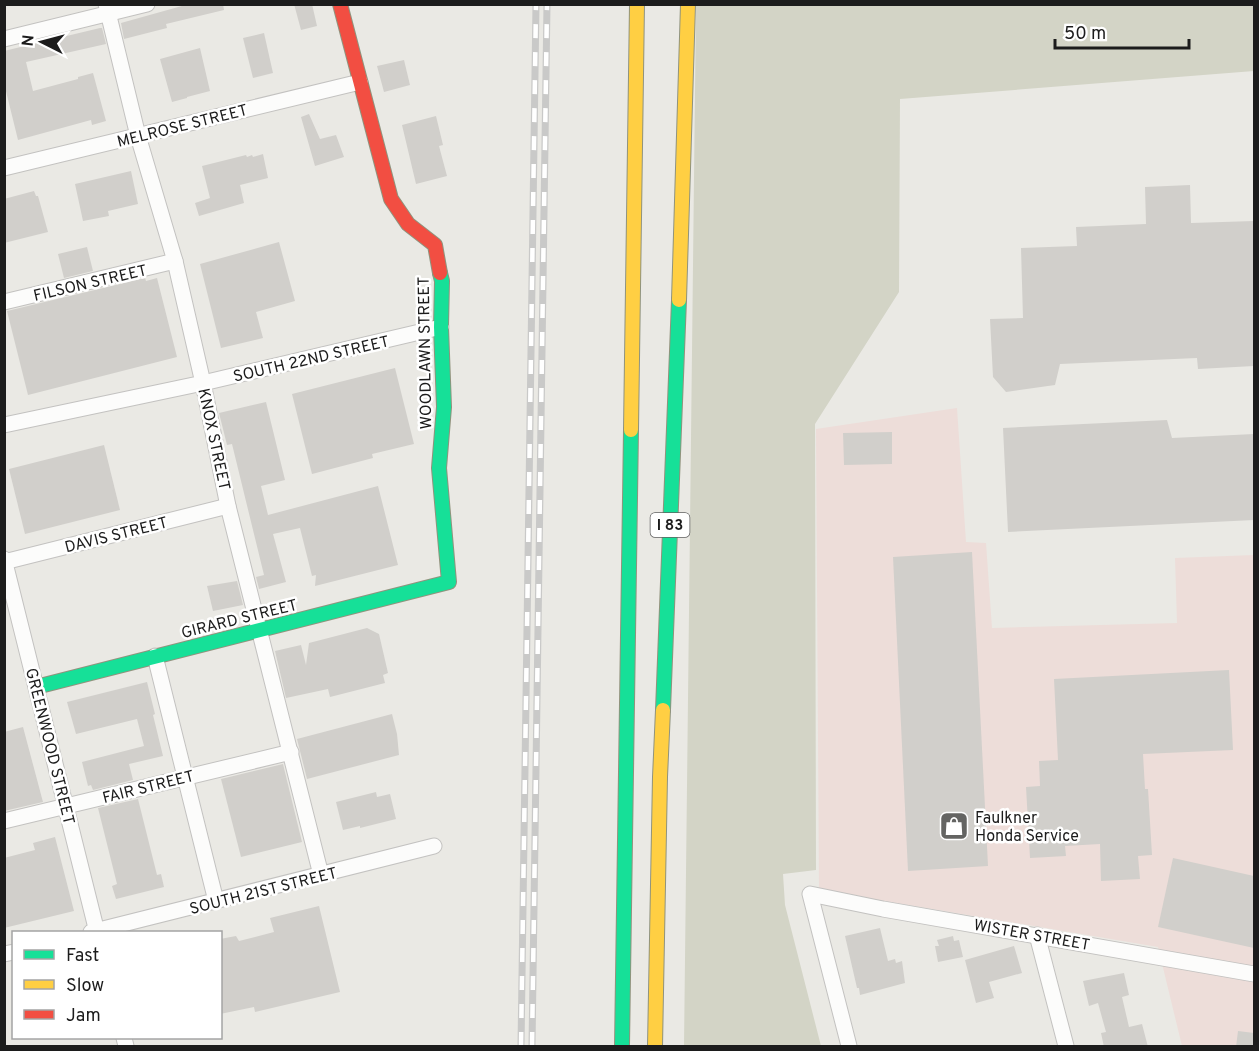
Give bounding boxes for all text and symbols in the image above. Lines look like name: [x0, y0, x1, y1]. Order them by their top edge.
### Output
north arrow: [12, 12, 72, 72]
scale bar: [1055, 12, 1188, 50]
text: 50 m: [1064, 23, 1106, 46]
text: N: [19, 34, 40, 47]
street label: MELROSE STREET: [115, 101, 250, 153]
street label: FILSON STREET: [32, 261, 149, 307]
street label: WOODLAWN STREET: [415, 276, 437, 430]
street label: SOUTH 22ND STREET: [231, 332, 391, 388]
street label: KNOX STREET: [192, 386, 234, 492]
street label: DAVIS STREET: [63, 513, 170, 558]
road number: I 83: [650, 513, 690, 537]
street label: GIRARD STREET: [179, 596, 300, 644]
street label: GREENWOOD STREET: [20, 666, 78, 827]
street label: FAIR STREET: [101, 767, 196, 809]
place label: Faulkner Honda Service: [975, 809, 1079, 847]
shop icon: Faulkner Honda Service: [938, 810, 970, 842]
street label: SOUTH 21ST STREET: [188, 864, 339, 920]
street label: WISTER STREET: [972, 916, 1091, 956]
legend: [12, 931, 222, 1039]
text: Fast: [66, 945, 99, 968]
text: Slow: [66, 975, 104, 998]
text: Jam: [66, 1005, 101, 1028]

